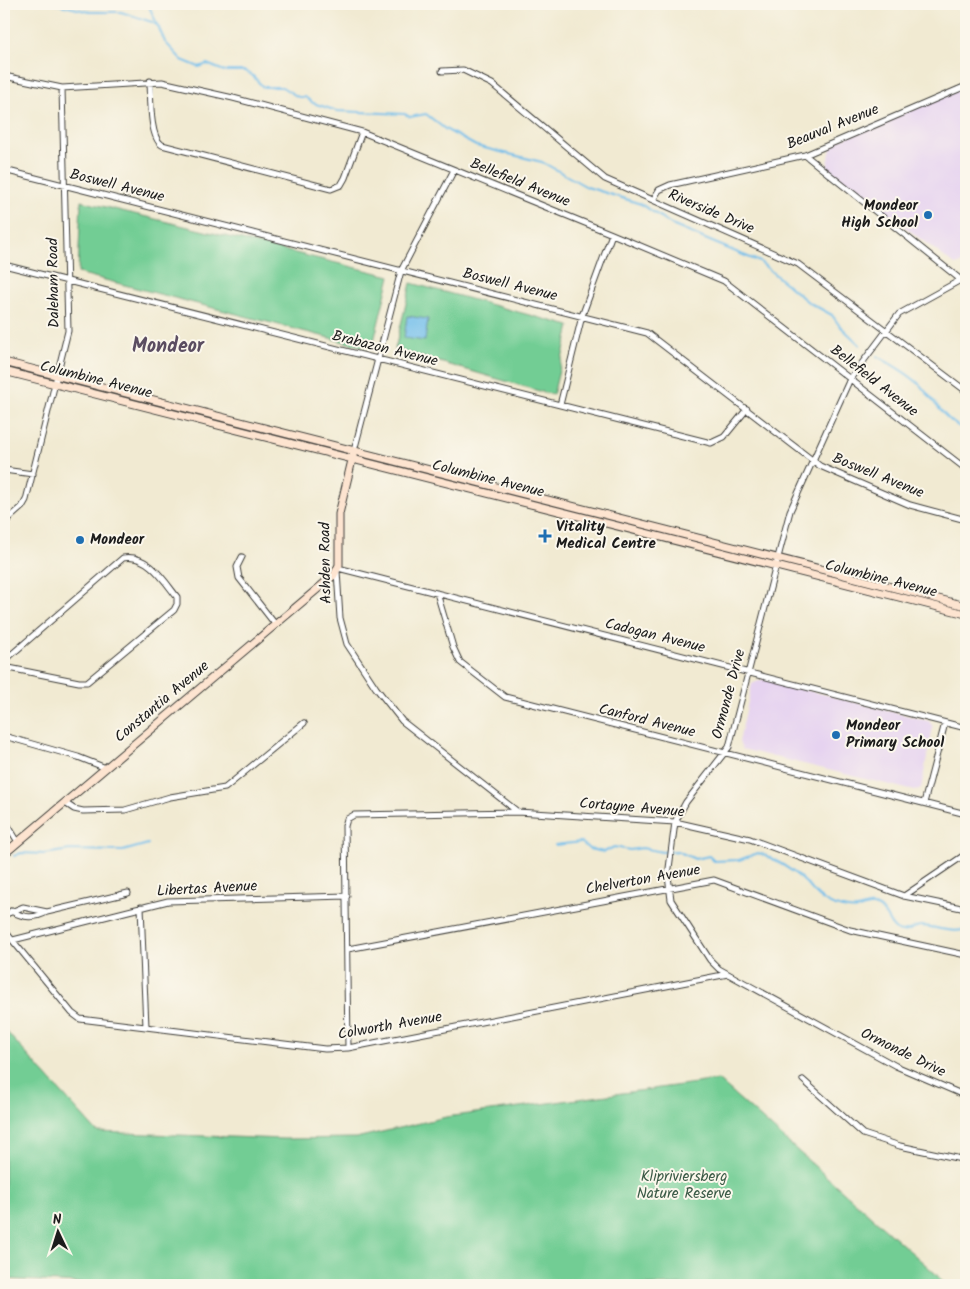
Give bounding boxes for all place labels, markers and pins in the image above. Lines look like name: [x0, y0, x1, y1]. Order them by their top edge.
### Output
place label: Mondeor High School: [841, 194, 919, 235]
marker: Mondeor High School: [922, 209, 934, 221]
place label: Vitality Medical Centre: [556, 515, 656, 556]
place label: Mondeor: [90, 528, 145, 552]
marker: Vitality Medical Centre: [538, 529, 552, 543]
marker: Mondeor: [74, 534, 86, 546]
place label: Mondeor Primary School: [846, 714, 944, 755]
marker: Mondeor Primary School: [830, 729, 842, 741]

